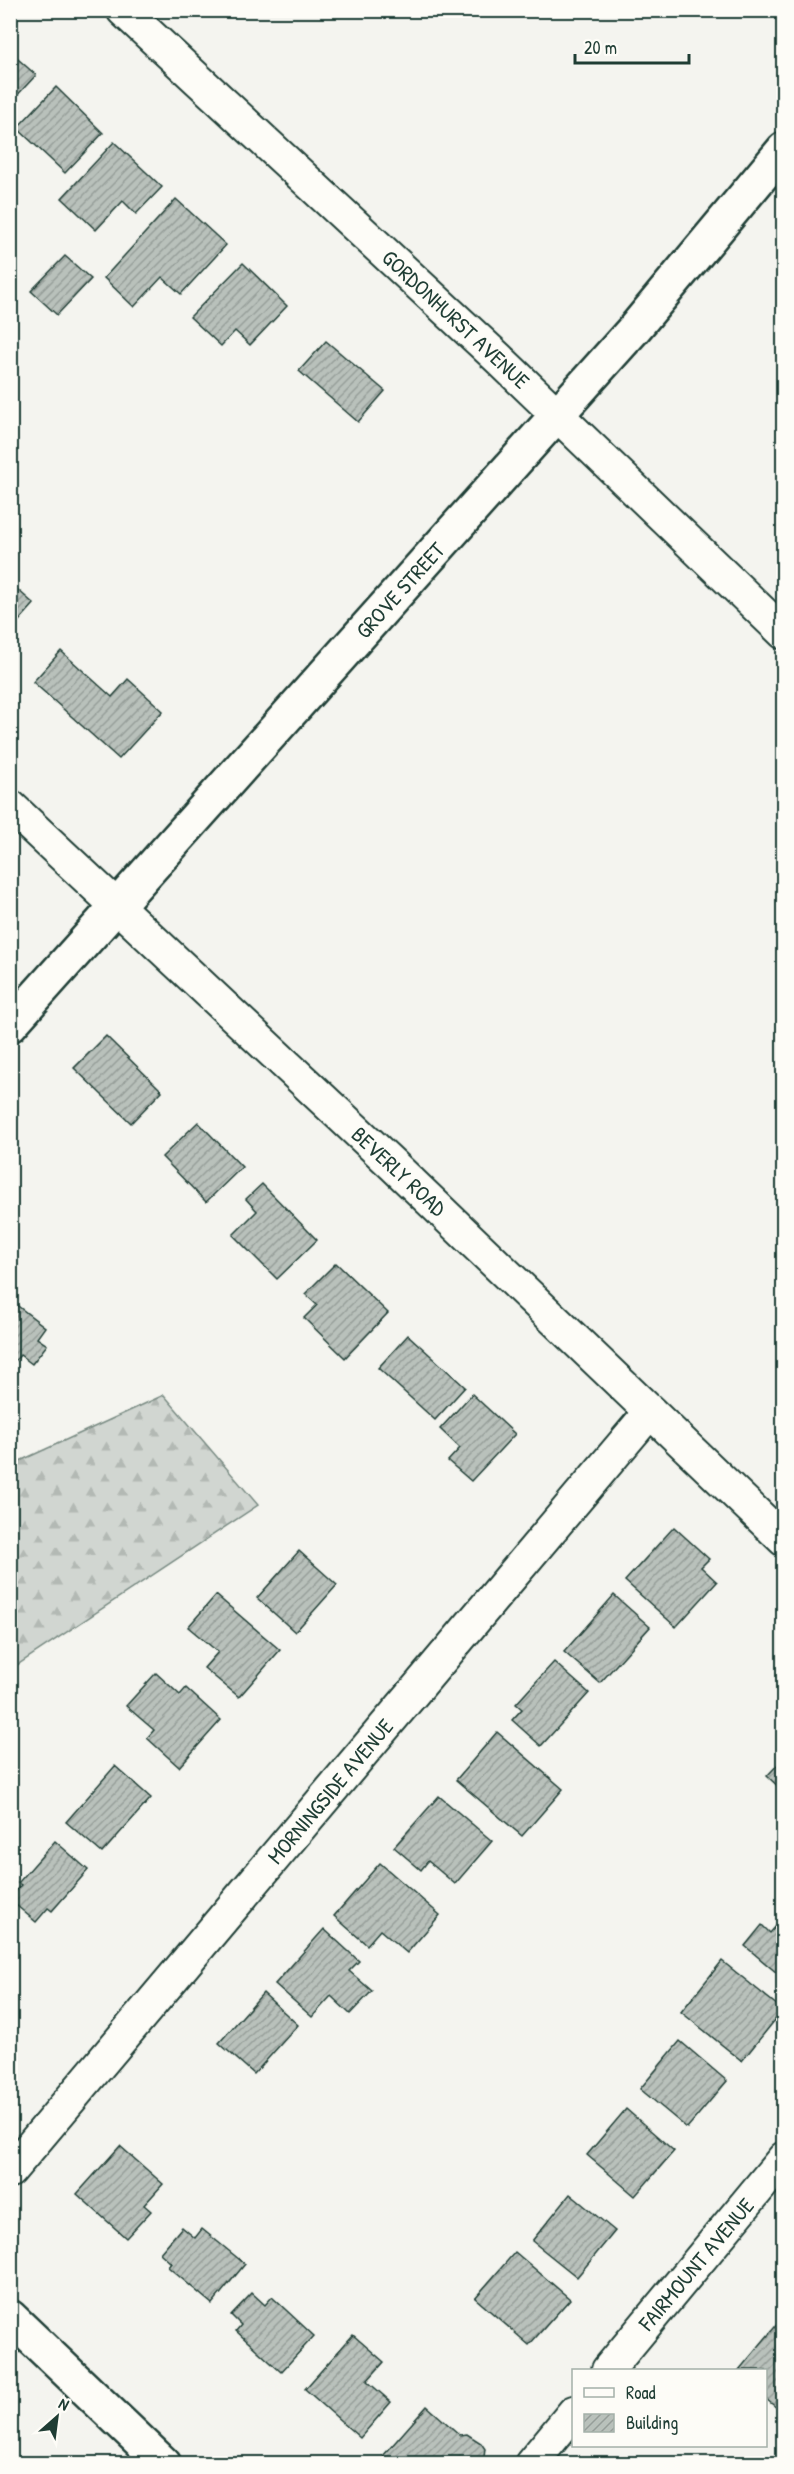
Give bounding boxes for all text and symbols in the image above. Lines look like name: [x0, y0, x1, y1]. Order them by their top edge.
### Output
scale bar: [575, 27, 689, 65]
text: 20 m: [584, 35, 617, 60]
street label: GORDONHURST AVENUE: [376, 243, 536, 395]
street label: GROVE STREET: [349, 535, 452, 645]
street label: BEVERLY ROAD: [345, 1119, 453, 1223]
street label: MORNINGSIDE AVENUE: [260, 1712, 400, 1870]
street label: FAIRMOUNT AVENUE: [631, 2191, 761, 2338]
legend: [572, 2369, 767, 2447]
text: Road: [626, 2380, 656, 2405]
north arrow: [27, 2387, 87, 2447]
text: N: [55, 2392, 73, 2416]
text: Building: [626, 2410, 678, 2435]

